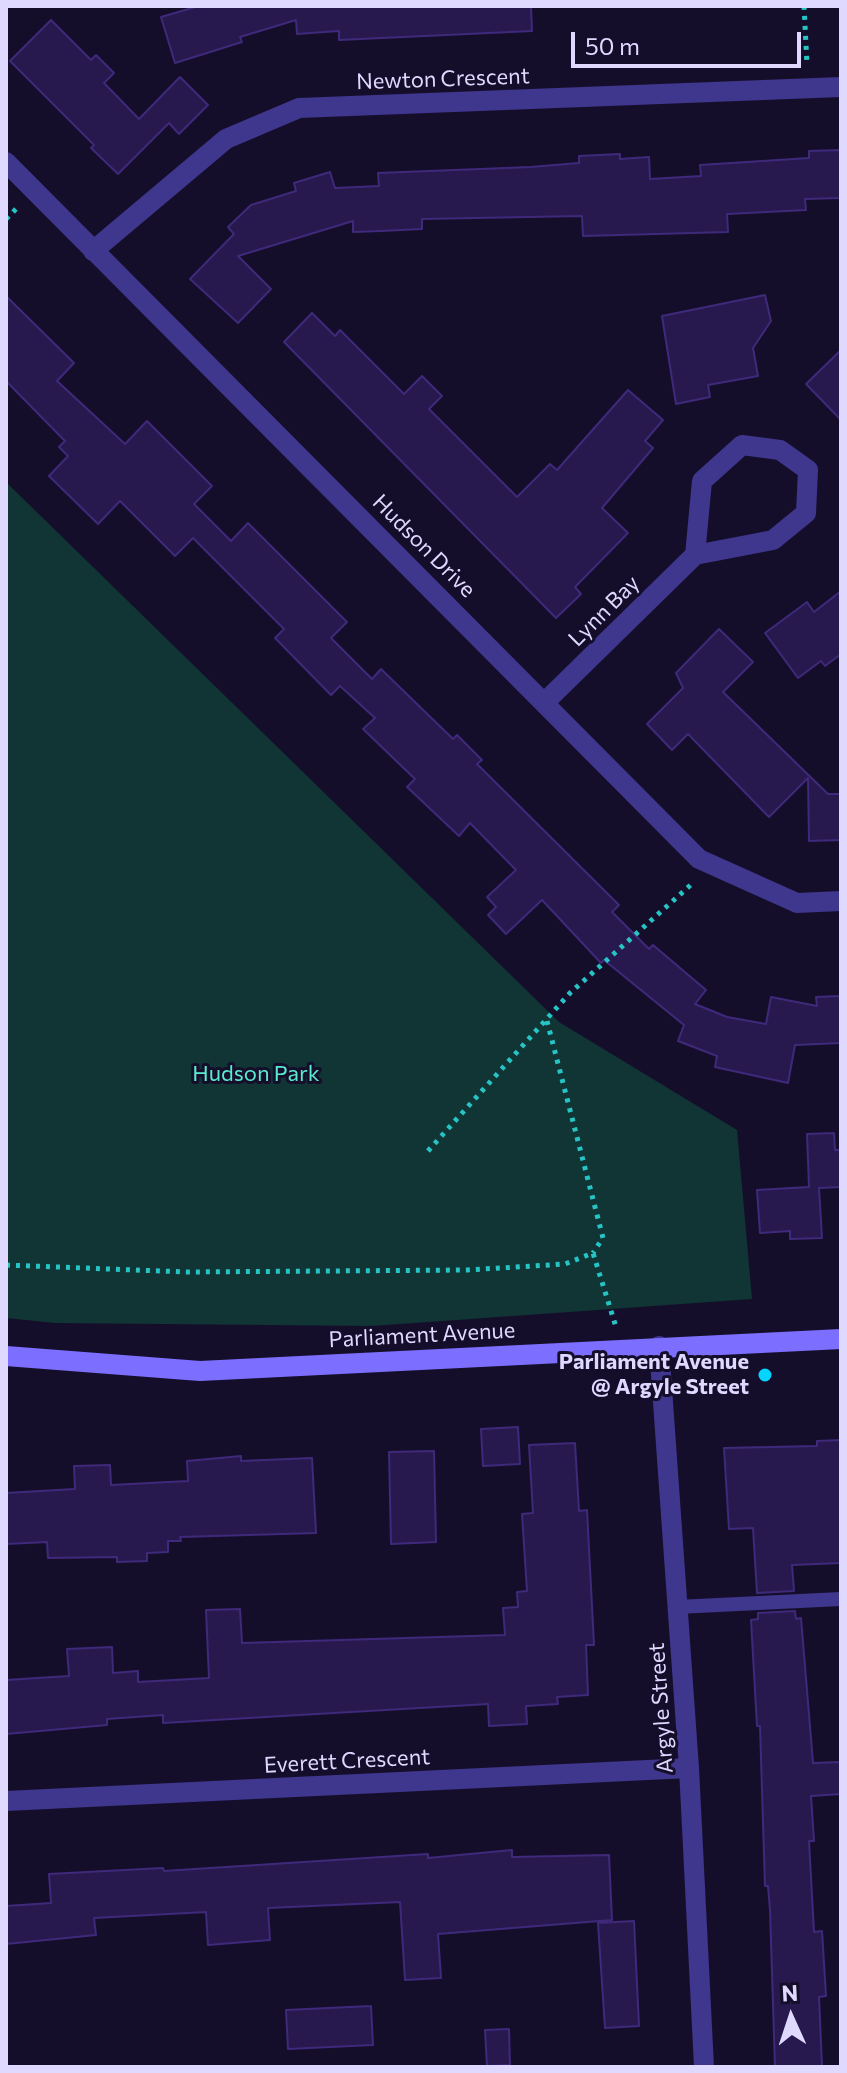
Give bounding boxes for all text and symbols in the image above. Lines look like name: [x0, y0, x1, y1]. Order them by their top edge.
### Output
scale bar: [575, 16, 805, 66]
text: 50 m: [585, 31, 640, 60]
street label: Newton Crescent: [356, 63, 530, 95]
street label: Hudson Drive: [367, 489, 481, 603]
street label: Lynn Bay: [563, 570, 645, 652]
park label: Hudson Park: [192, 1061, 320, 1087]
street label: Parliament Avenue: [328, 1317, 516, 1353]
place label: Parliament Avenue @ Argyle Street: [559, 1349, 749, 1400]
marker: Parliament Avenue @ Argyle Street: [756, 1366, 774, 1384]
street label: Argyle Street: [643, 1642, 679, 1774]
street label: Everett Crescent: [263, 1743, 431, 1779]
north arrow: [751, 1977, 831, 2057]
text: N: [781, 1979, 799, 2006]

